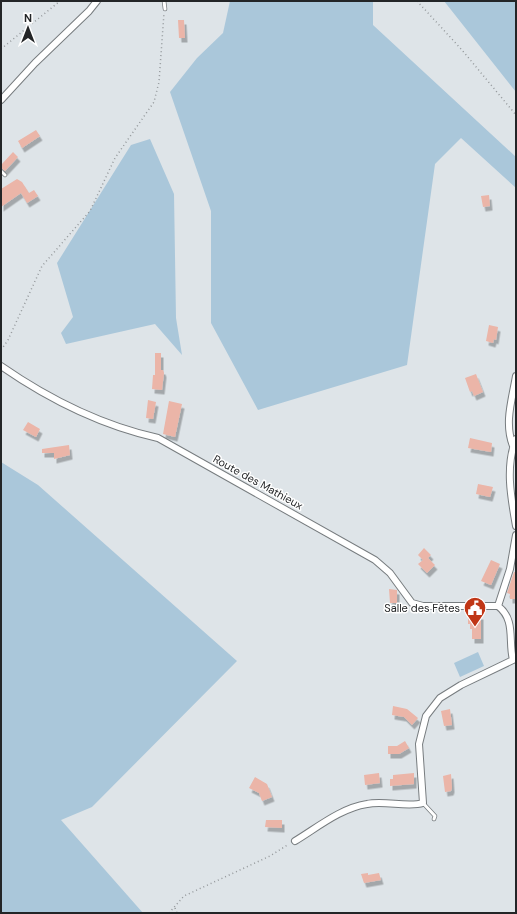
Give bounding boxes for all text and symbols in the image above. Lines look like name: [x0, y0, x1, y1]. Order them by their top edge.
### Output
north arrow: [8, 8, 48, 48]
text: N: [24, 11, 32, 25]
street label: Route des Mathieux: [211, 452, 306, 513]
public building icon: Salle des Fêtes: [462, 595, 488, 628]
place label: Salle des Fêtes: [384, 601, 460, 615]

